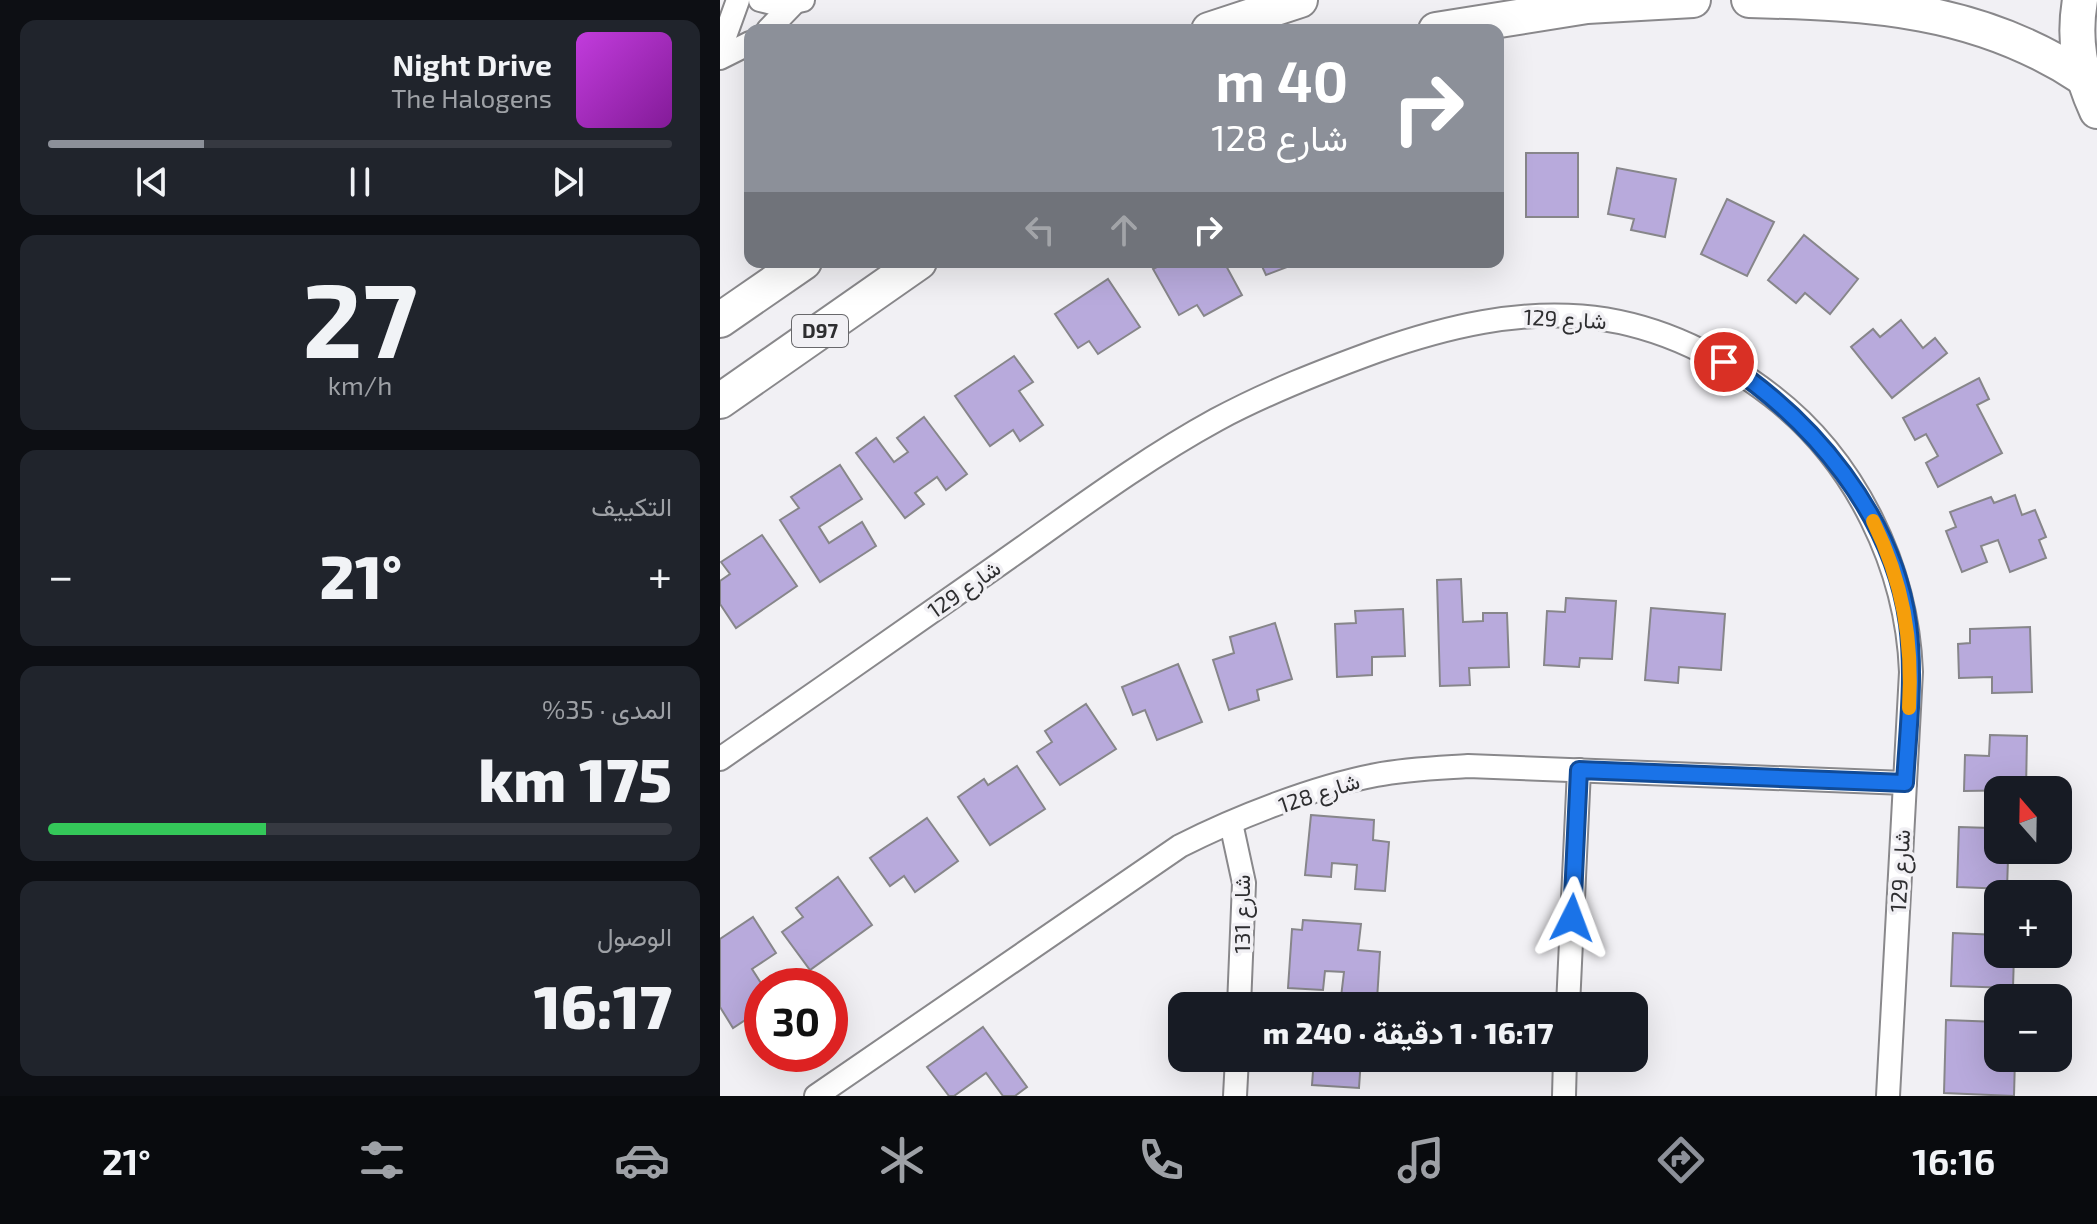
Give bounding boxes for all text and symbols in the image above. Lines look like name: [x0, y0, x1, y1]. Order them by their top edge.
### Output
text: Night Drive: [393, 46, 552, 82]
text: 40 m: [1216, 46, 1348, 113]
icon: right: [1376, 56, 1480, 160]
text: The Halogens: [391, 82, 552, 113]
text: شارع 128: [1211, 115, 1348, 158]
icon: previous: [130, 160, 174, 204]
icon: pause: [338, 160, 382, 204]
icon: next: [546, 160, 590, 204]
icon: left: [1018, 208, 1062, 252]
icon: ahead: [1102, 208, 1146, 252]
icon: right: [1186, 208, 1230, 252]
text: 27: [302, 254, 418, 379]
street label: شارع 129: [1523, 303, 1607, 336]
road number: D97: [792, 315, 848, 347]
pin: [1690, 328, 1758, 396]
icon: arrive: [1702, 340, 1746, 384]
text: km/h: [328, 369, 392, 400]
text: التكييف: [591, 490, 672, 521]
text: 21°: [319, 539, 402, 611]
text: −: [48, 548, 74, 601]
text: +: [648, 548, 672, 601]
street label: شارع 129: [922, 554, 1007, 625]
text: المدى · 35%: [542, 693, 672, 724]
text: 175 km: [478, 742, 672, 814]
street label: شارع 128: [1275, 767, 1363, 820]
north arrow: [1984, 776, 2072, 864]
map controls: [1984, 776, 2072, 1072]
street label: شارع 129: [1884, 829, 1917, 913]
street label: شارع 131: [1228, 875, 1257, 953]
position arrow: [1530, 876, 1614, 960]
button: +: [1984, 880, 2072, 968]
text: الوصول: [597, 920, 672, 951]
speed limit sign: 30: [744, 968, 848, 1072]
text: 16:17: [534, 969, 672, 1041]
button: −: [1984, 984, 2072, 1072]
text: 16:17 · 1 دقيقة · 240 m: [1263, 1014, 1553, 1050]
icon: filters: [354, 1132, 410, 1188]
icon: car: [614, 1132, 670, 1188]
icon: climate: [874, 1132, 930, 1188]
icon: phone: [1133, 1132, 1189, 1188]
icon: music: [1393, 1132, 1449, 1188]
icon: directions: [1653, 1132, 1709, 1188]
text: 21°: [102, 1139, 151, 1182]
text: 16:16: [1912, 1139, 1995, 1182]

